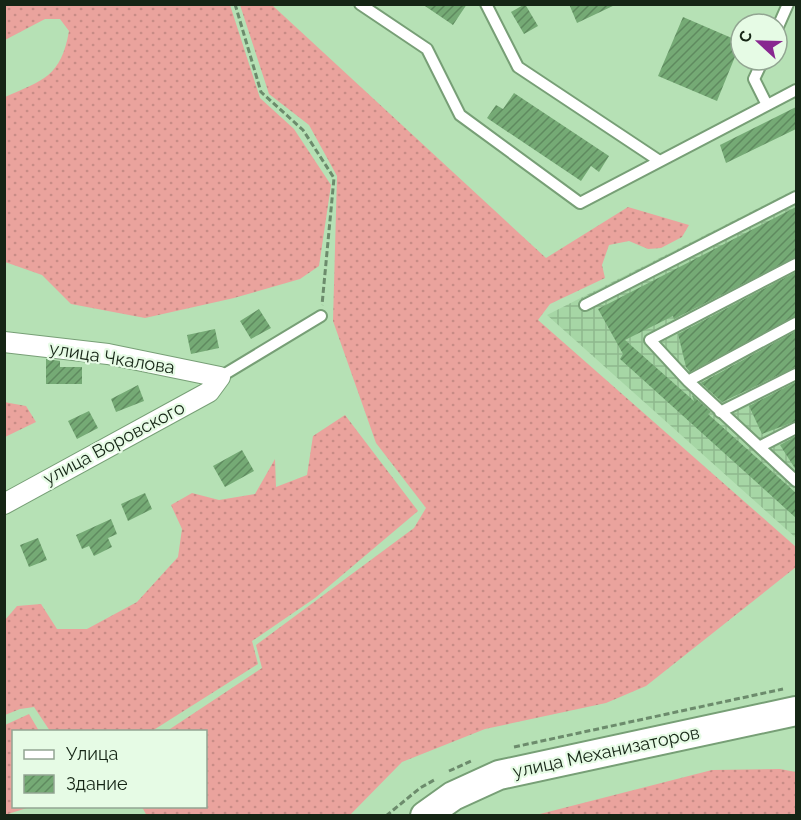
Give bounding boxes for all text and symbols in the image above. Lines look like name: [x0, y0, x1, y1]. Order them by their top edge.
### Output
north arrow: [729, 12, 789, 72]
text: С: [735, 28, 756, 45]
street label: улица Чкалова: [48, 337, 176, 378]
street label: улица Воровского: [39, 396, 188, 489]
street label: улица Механизаторов: [511, 721, 701, 782]
legend: [12, 730, 207, 808]
text: Улица: [66, 743, 118, 764]
text: Здание: [66, 773, 128, 794]

